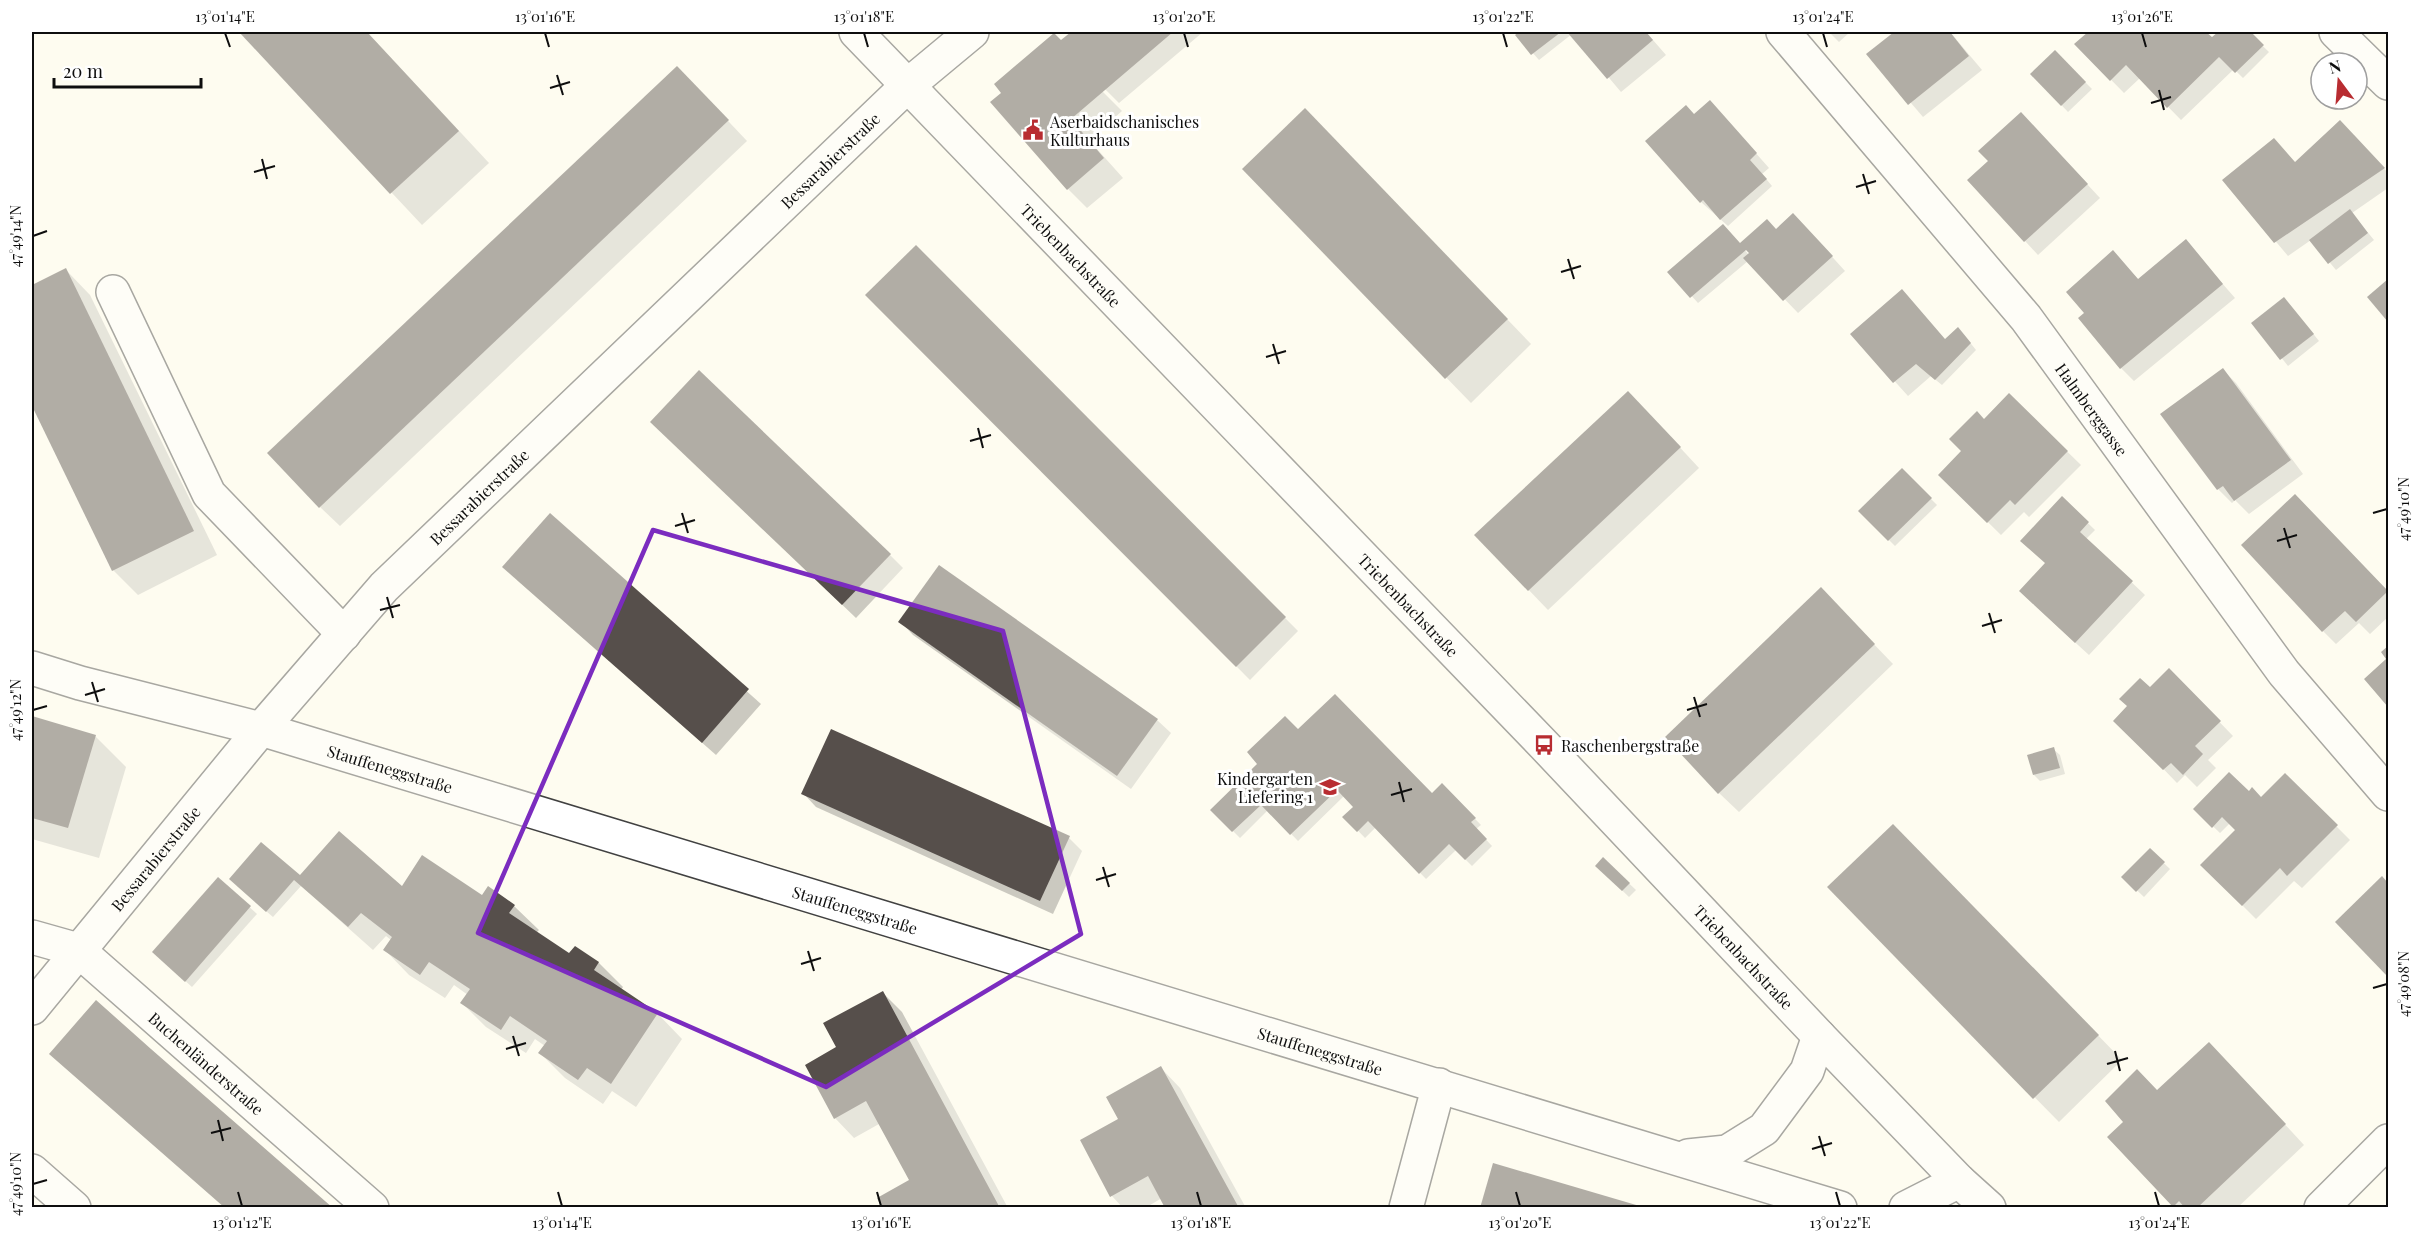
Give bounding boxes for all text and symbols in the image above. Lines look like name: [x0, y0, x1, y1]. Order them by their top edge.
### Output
text: 13°01'14"E: [195, 6, 255, 26]
text: 13°01'16"E: [515, 6, 575, 26]
text: 13°01'18"E: [834, 6, 894, 26]
text: 13°01'20"E: [1153, 6, 1215, 26]
text: 13°01'22"E: [1472, 6, 1534, 26]
text: 13°01'24"E: [1792, 6, 1854, 26]
text: 13°01'26"E: [2111, 6, 2173, 26]
scale bar: [54, 51, 201, 89]
north arrow: [2309, 51, 2369, 111]
text: N: [2326, 54, 2344, 78]
text: 20 m: [63, 59, 103, 83]
street label: Bessarabierstraße: [776, 108, 884, 213]
place label: Aserbaidschanisches Kulturhaus: [1049, 111, 1199, 150]
public building icon: Aserbaidschanisches Kulturhaus: [1021, 118, 1045, 142]
street label: Triebenbachstraße: [1016, 199, 1126, 311]
text: 47°49'14"N: [5, 204, 25, 267]
street label: Halmberggasse: [2051, 358, 2133, 460]
street label: Bessarabierstraße: [425, 444, 533, 549]
text: 47°49'10"N: [2393, 477, 2413, 541]
street label: Triebenbachstraße: [1354, 549, 1464, 661]
text: 47°49'12"N: [5, 678, 25, 741]
bus stop icon: Raschenbergstraße: [1532, 733, 1556, 757]
place label: Raschenbergstraße: [1561, 735, 1699, 756]
street label: Stauffeneggstraße: [325, 739, 455, 797]
place label: Kindergarten Liefering 1: [1217, 768, 1313, 807]
school or university icon: Kindergarten Liefering 1: [1318, 775, 1342, 799]
street label: Bessarabierstraße: [106, 801, 204, 915]
street label: Stauffeneggstraße: [790, 880, 920, 938]
street label: Triebenbachstraße: [1690, 900, 1798, 1013]
text: 47°49'08"N: [2393, 950, 2413, 1017]
street label: Buchenländerstraße: [145, 1007, 269, 1119]
street label: Stauffeneggstraße: [1255, 1021, 1385, 1079]
text: 47°49'10"N: [5, 1152, 25, 1216]
text: 13°01'12"E: [212, 1212, 272, 1232]
text: 13°01'14"E: [532, 1212, 592, 1232]
text: 13°01'16"E: [851, 1212, 911, 1232]
text: 13°01'18"E: [1171, 1212, 1231, 1232]
text: 13°01'20"E: [1489, 1212, 1551, 1232]
text: 13°01'22"E: [1809, 1212, 1871, 1232]
text: 13°01'24"E: [2128, 1212, 2190, 1232]

